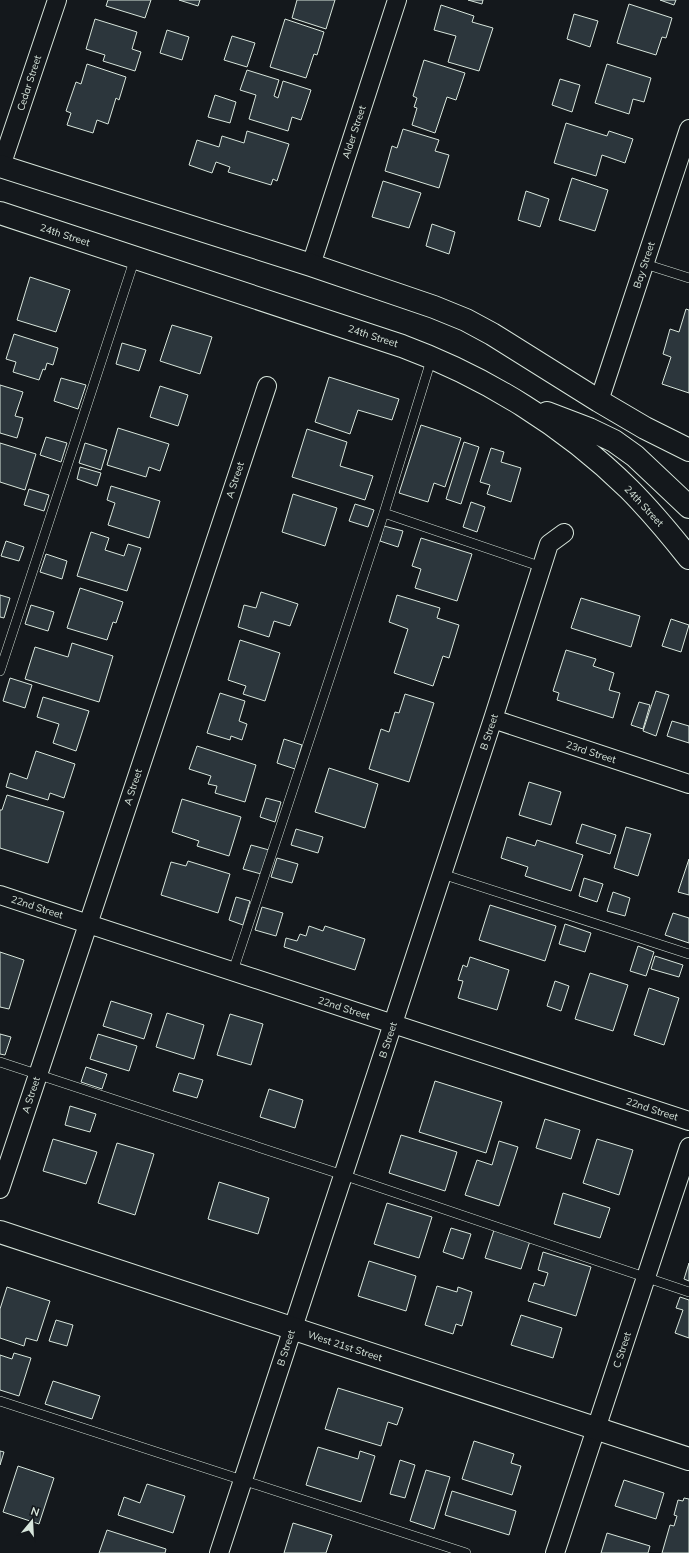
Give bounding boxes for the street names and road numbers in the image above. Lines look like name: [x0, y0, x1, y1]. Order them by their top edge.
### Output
street label: Cedar Street: [14, 53, 44, 113]
street label: Alder Street: [339, 103, 369, 160]
street label: 24th Street: [38, 221, 92, 249]
street label: Bay Street: [630, 240, 658, 290]
street label: 24th Street: [346, 322, 400, 350]
street label: A Street: [223, 460, 247, 500]
street label: 24th Street: [622, 483, 667, 530]
street label: B Street: [477, 712, 501, 752]
street label: 23rd Street: [564, 738, 618, 766]
street label: A Street: [121, 767, 145, 807]
street label: 22nd Street: [9, 892, 65, 922]
street label: 22nd Street: [316, 993, 372, 1023]
street label: B Street: [376, 1020, 400, 1060]
street label: A Street: [19, 1075, 43, 1115]
street label: 22nd Street: [624, 1094, 680, 1124]
street label: B Street: [274, 1328, 298, 1368]
street label: West 21st Street: [306, 1328, 384, 1364]
street label: C Street: [610, 1330, 634, 1370]

